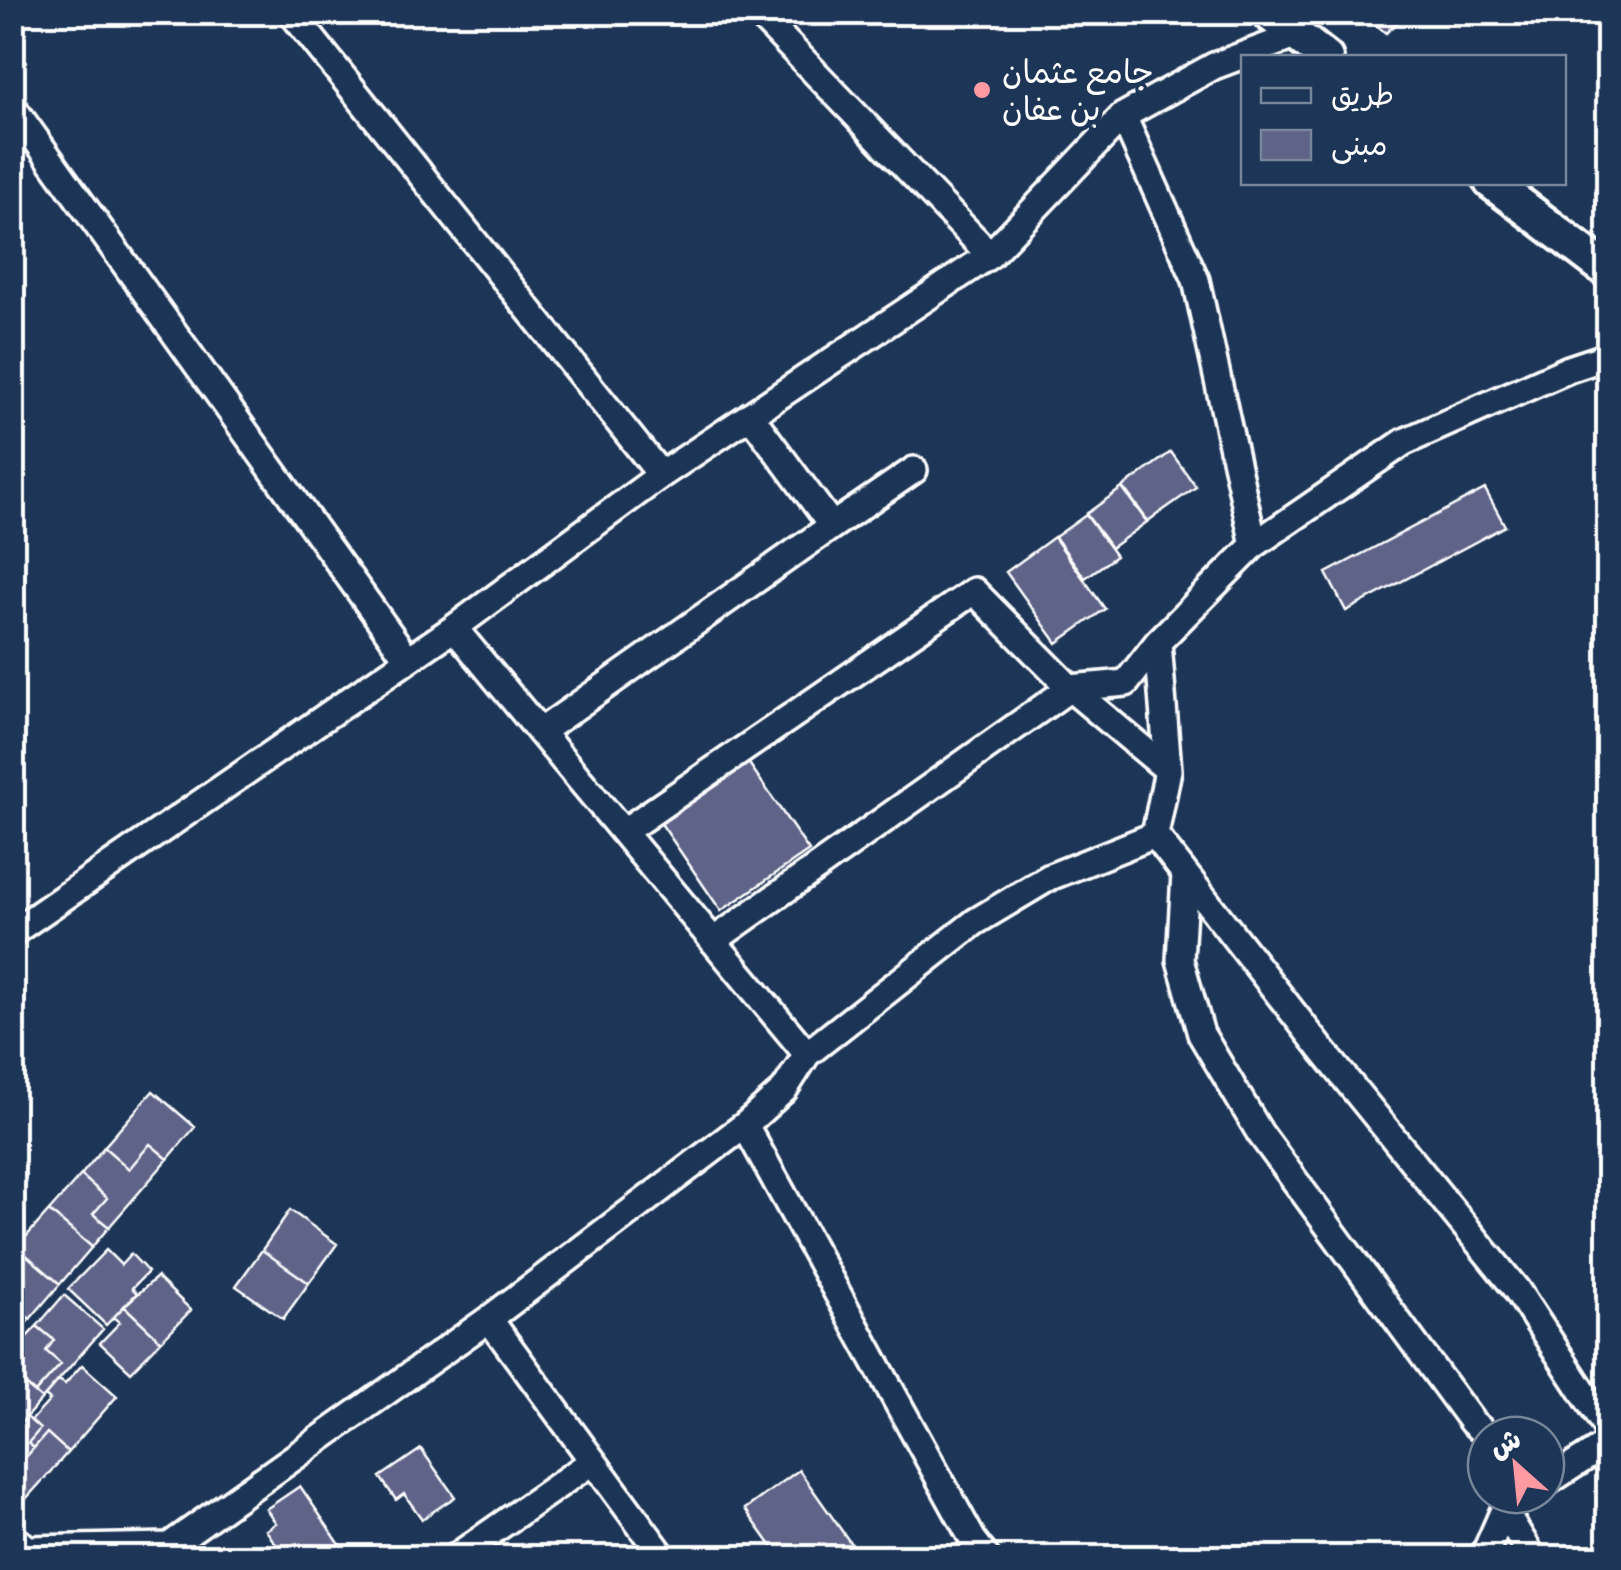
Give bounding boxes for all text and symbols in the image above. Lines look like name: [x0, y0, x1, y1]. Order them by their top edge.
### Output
place label: جامع عثمان بن عفان: [1002, 53, 1154, 128]
legend: [1241, 55, 1566, 185]
text: طريق: [1331, 76, 1394, 113]
marker: جامع عثمان بن عفان: [971, 79, 993, 101]
text: مبنى: [1331, 126, 1387, 164]
north arrow: [1466, 1415, 1566, 1515]
text: ش: [1483, 1421, 1526, 1465]

